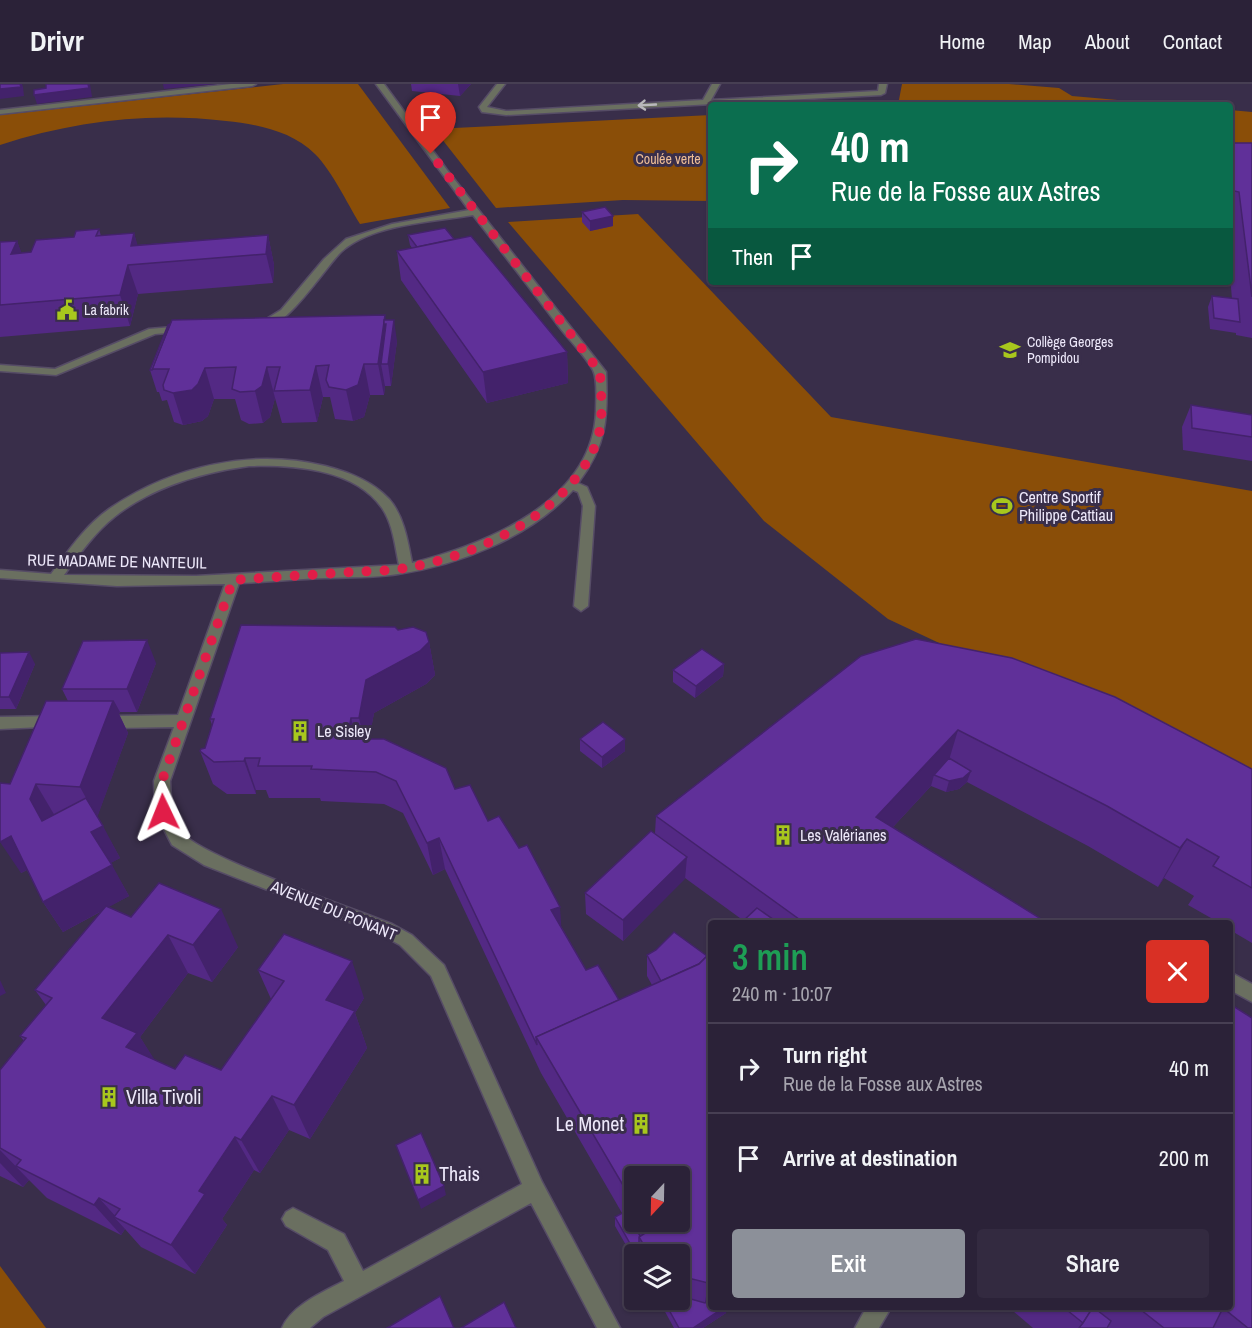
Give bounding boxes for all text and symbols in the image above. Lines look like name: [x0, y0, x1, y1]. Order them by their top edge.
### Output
text: Drivr: [30, 22, 84, 60]
text: Home: [939, 27, 985, 56]
text: Map: [1018, 27, 1052, 56]
text: About: [1085, 27, 1130, 56]
text: Contact: [1163, 27, 1222, 56]
pin: [405, 92, 456, 154]
one-way arrow: [638, 100, 658, 111]
icon: arrive: [414, 101, 447, 134]
text: 40 m: [831, 119, 910, 175]
icon: right: [732, 126, 810, 204]
park label: Coulée verte: [635, 150, 701, 168]
text: Rue de la Fosse aux Astres: [831, 173, 1101, 209]
icon: arrive: [785, 240, 818, 273]
text: Then: [732, 242, 773, 272]
public building icon: La fabrik: [55, 298, 79, 322]
place label: La fabrik: [84, 301, 129, 319]
place label: Collège Georges Pompidou: [1027, 333, 1113, 367]
school or university icon: Collège Georges Pompidou: [998, 338, 1022, 362]
place label: Centre Sportif Philippe Cattiau: [1019, 486, 1113, 526]
sports icon: Centre Sportif Philippe Cattiau: [990, 494, 1014, 518]
street label: RUE MADAME DE NANTEUIL: [27, 548, 208, 574]
building icon: Le Sisley: [288, 719, 312, 743]
place label: Le Sisley: [317, 720, 371, 742]
position arrow: [131, 780, 195, 844]
building icon: Les Valérianes: [771, 823, 795, 847]
place label: Les Valérianes: [800, 824, 887, 846]
street label: AVENUE DU PONANT: [267, 874, 400, 945]
text: 3 min: [732, 933, 808, 981]
button: close: [1146, 940, 1209, 1003]
text: 240 m · 10:07: [732, 980, 832, 1007]
text: Turn right: [783, 1040, 867, 1070]
icon: right: [732, 1052, 765, 1085]
text: 40 m: [1169, 1053, 1209, 1083]
text: Rue de la Fosse aux Astres: [783, 1070, 983, 1097]
place label: Villa Tivoli: [126, 1083, 202, 1110]
building icon: Villa Tivoli: [97, 1085, 121, 1109]
place label: Le Monet: [556, 1110, 624, 1137]
building icon: Le Monet: [629, 1112, 653, 1136]
icon: arrive: [732, 1142, 765, 1175]
text: Arrive at destination: [783, 1143, 957, 1173]
text: 200 m: [1159, 1143, 1209, 1173]
place label: Thais: [439, 1160, 480, 1187]
building icon: Thais: [410, 1162, 434, 1186]
north arrow: [624, 1166, 690, 1232]
map controls: [624, 1166, 690, 1310]
button: Exit: [732, 1229, 965, 1298]
button: Share: [977, 1229, 1209, 1298]
button: layers: [624, 1244, 690, 1310]

